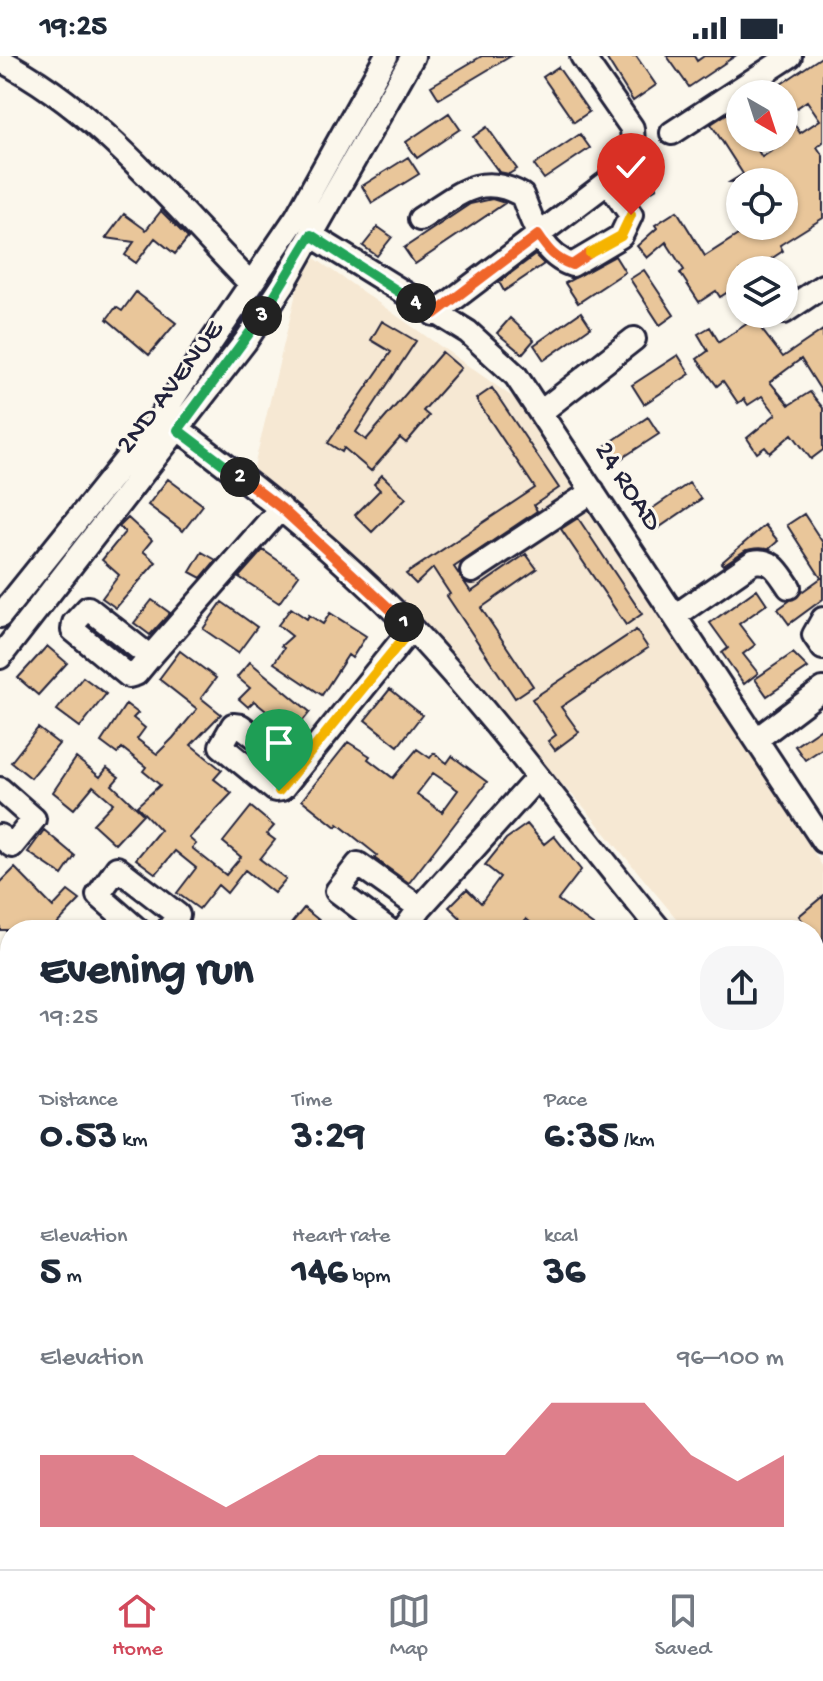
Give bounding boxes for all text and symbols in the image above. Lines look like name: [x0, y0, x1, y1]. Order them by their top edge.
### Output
text: 19:25: [40, 11, 107, 46]
north arrow: [726, 80, 798, 152]
map controls: [726, 80, 798, 328]
pin: [597, 133, 665, 215]
icon: check: [609, 145, 653, 189]
button: locate: [726, 168, 798, 240]
button: layers: [726, 256, 798, 328]
pin: 4: [396, 283, 436, 323]
text: 4: [411, 290, 421, 316]
pin: 3: [242, 296, 282, 336]
text: 3: [256, 303, 268, 329]
street label: 2ND AVENUE: [110, 314, 233, 461]
street label: 24 ROAD: [586, 436, 668, 539]
pin: 2: [220, 457, 260, 497]
text: 2: [235, 464, 245, 490]
pin: 1: [384, 602, 424, 642]
text: 1: [400, 609, 408, 635]
pin: [245, 709, 313, 791]
icon: arrive: [257, 721, 301, 765]
button: share: [700, 946, 784, 1030]
text: Evening run: [40, 947, 253, 999]
text: 19:25: [40, 1003, 98, 1034]
text: Distance: [40, 1088, 118, 1114]
text: Time: [292, 1088, 332, 1114]
text: Pace: [544, 1088, 587, 1114]
text: 0.53: [40, 1114, 117, 1161]
text: 3:29: [292, 1114, 365, 1161]
text: 6:35: [544, 1114, 619, 1161]
text: km: [117, 1128, 148, 1154]
text: /km: [619, 1128, 655, 1154]
text: Elevation: [40, 1224, 127, 1250]
text: Heart rate: [292, 1224, 390, 1250]
text: kcal: [544, 1224, 578, 1250]
text: 5: [40, 1250, 61, 1297]
text: 146: [292, 1250, 347, 1297]
text: 36: [544, 1250, 585, 1297]
text: m: [61, 1264, 82, 1290]
text: bpm: [347, 1264, 391, 1290]
text: Elevation: [40, 1344, 143, 1375]
text: 96–100 m: [677, 1344, 784, 1375]
tab: Home: [112, 1589, 163, 1663]
tab: Map: [387, 1589, 431, 1663]
tab: Saved: [655, 1589, 711, 1663]

